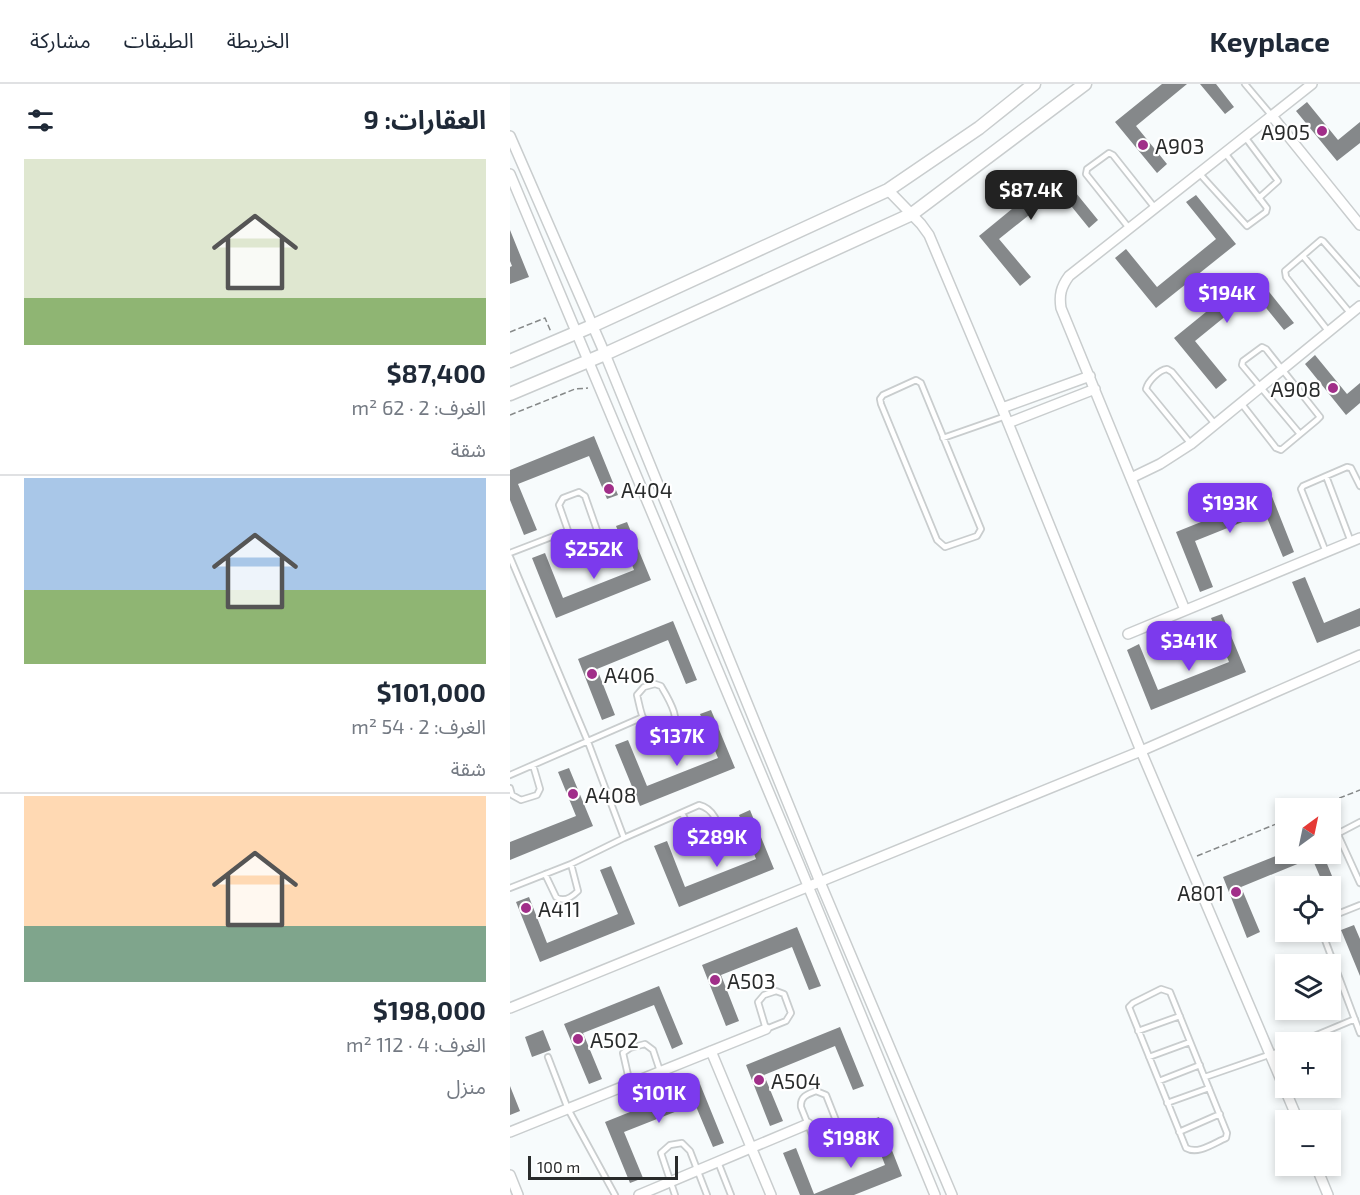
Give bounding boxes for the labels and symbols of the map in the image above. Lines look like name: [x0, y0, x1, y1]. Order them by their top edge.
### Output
place label: A905: [1261, 119, 1310, 144]
marker: A905: [1315, 124, 1329, 138]
place label: A903: [1155, 133, 1204, 158]
marker: A903: [1136, 138, 1150, 152]
pin: $87.4K: [982, 170, 1080, 221]
pin: $194K: [1185, 273, 1269, 324]
place label: A908: [1271, 376, 1321, 401]
marker: A908: [1326, 381, 1340, 395]
place label: A404: [621, 477, 673, 502]
marker: A404: [602, 482, 616, 496]
pin: $193K: [1188, 483, 1272, 534]
pin: $252K: [552, 529, 636, 580]
pin: $341K: [1147, 621, 1231, 672]
place label: A406: [604, 662, 655, 687]
marker: A406: [585, 667, 599, 681]
pin: $137K: [635, 716, 719, 767]
place label: A408: [585, 782, 636, 807]
marker: A408: [566, 787, 580, 801]
north arrow: [1275, 798, 1341, 864]
pin: $289K: [675, 817, 759, 868]
place label: A801: [1177, 880, 1224, 905]
marker: A801: [1229, 885, 1243, 899]
place label: A411: [538, 896, 581, 921]
marker: A411: [519, 901, 533, 915]
place label: A503: [727, 968, 776, 993]
marker: A503: [708, 973, 722, 987]
place label: A502: [590, 1027, 639, 1052]
marker: A502: [571, 1032, 585, 1046]
place label: A504: [771, 1068, 821, 1093]
pin: $101K: [617, 1073, 701, 1124]
marker: A504: [752, 1073, 766, 1087]
pin: $198K: [809, 1118, 893, 1169]
scale bar: [528, 1153, 678, 1180]

